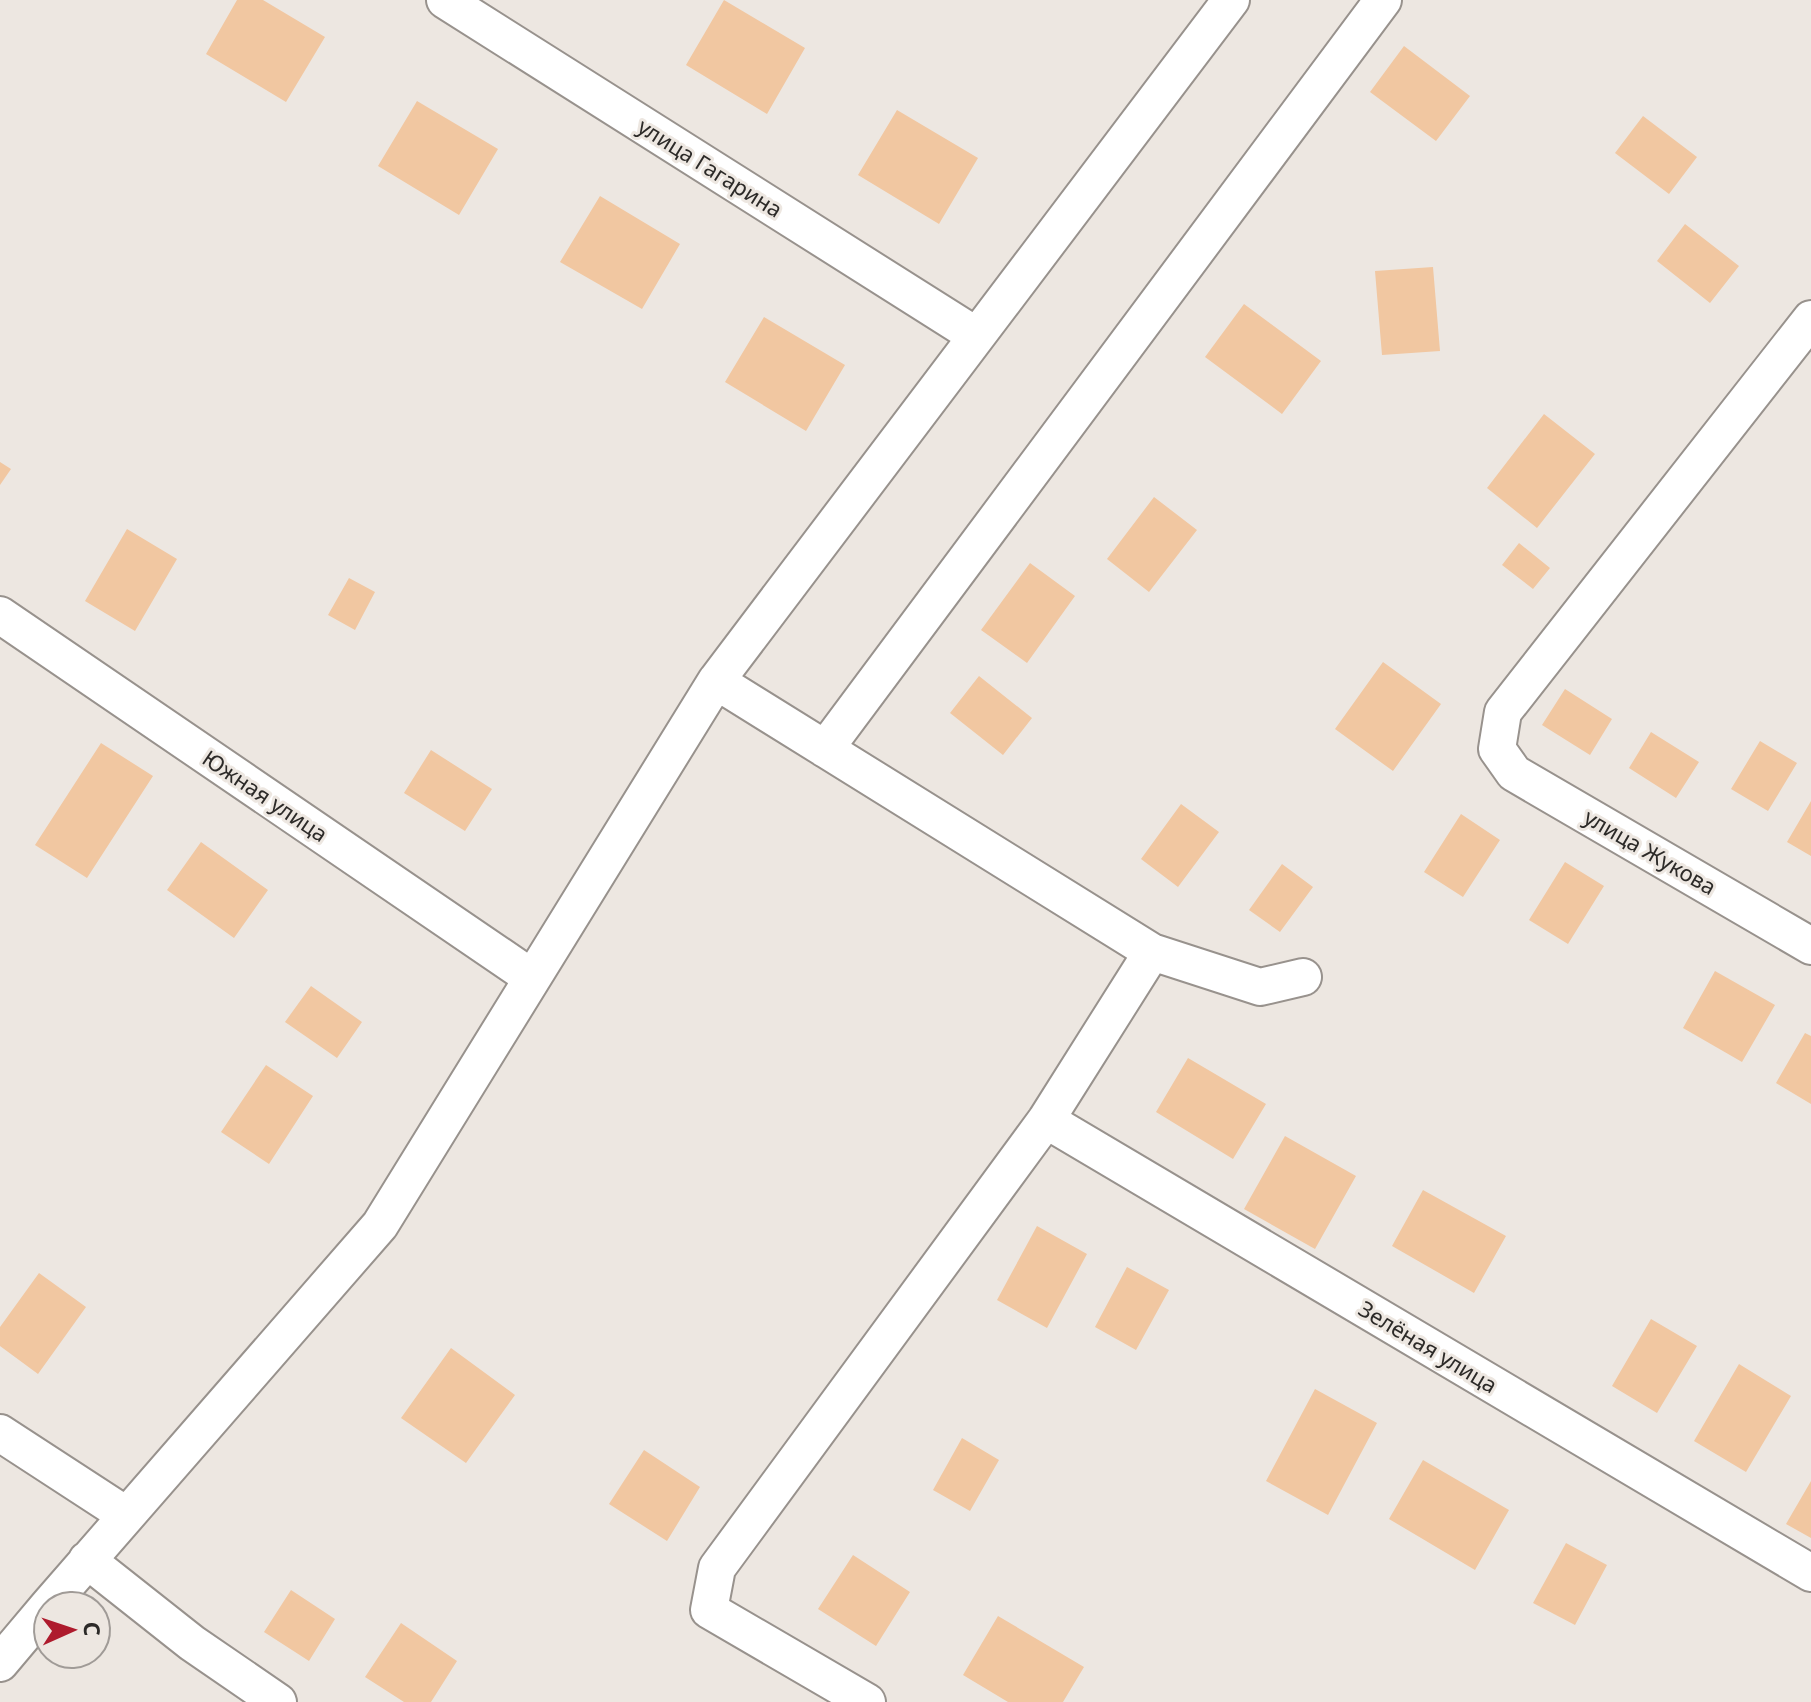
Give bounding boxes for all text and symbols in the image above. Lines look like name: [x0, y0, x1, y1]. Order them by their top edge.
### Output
street label: улица Гагарина: [632, 111, 789, 224]
street label: Южная улица: [197, 742, 334, 848]
street label: улица Жукова: [1579, 801, 1722, 901]
street label: Зелёная улица: [1354, 1293, 1503, 1399]
north arrow: [32, 1590, 112, 1670]
text: С: [78, 1621, 108, 1637]

